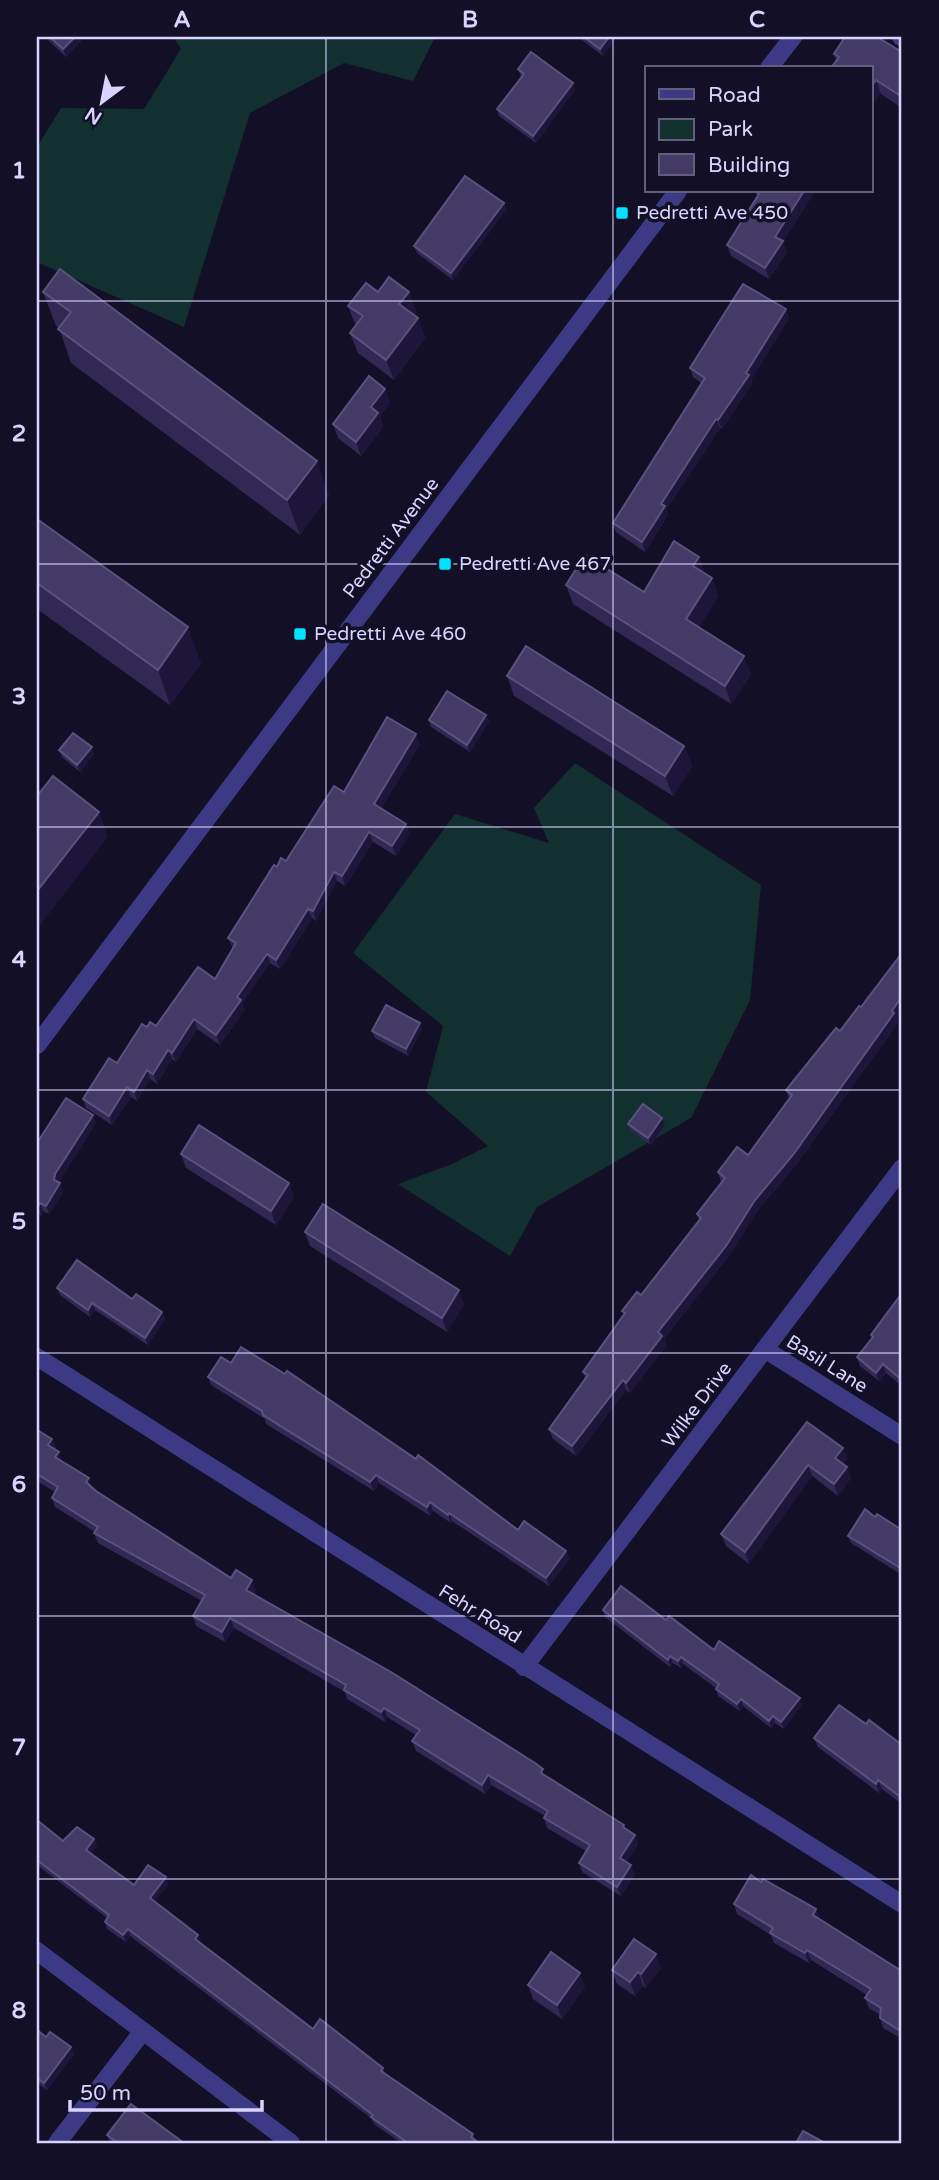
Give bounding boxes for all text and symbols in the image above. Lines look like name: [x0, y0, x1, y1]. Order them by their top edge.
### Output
text: A: [173, 6, 191, 34]
text: B: [462, 6, 478, 34]
text: C: [749, 6, 765, 34]
north arrow: [66, 66, 136, 136]
legend: [645, 66, 872, 192]
text: Road: [708, 83, 761, 108]
text: N: [81, 102, 106, 129]
text: Park: [708, 117, 753, 142]
text: Building: [708, 153, 790, 178]
text: 1: [12, 157, 26, 185]
place label: Pedretti Ave 450: [636, 202, 788, 224]
marker: Pedretti Ave 450: [614, 205, 630, 221]
text: 2: [12, 420, 26, 448]
street label: Pedretti Avenue: [339, 473, 443, 603]
place label: Pedretti Ave 467: [459, 553, 611, 575]
marker: Pedretti Ave 467: [437, 556, 453, 572]
place label: Pedretti Ave 460: [314, 623, 466, 645]
marker: Pedretti Ave 460: [292, 626, 308, 642]
text: 3: [12, 683, 26, 711]
text: 4: [12, 946, 27, 974]
text: 5: [12, 1208, 26, 1236]
street label: Basil Lane: [782, 1330, 872, 1398]
street label: Wilke Drive: [658, 1358, 736, 1452]
text: 6: [12, 1471, 26, 1499]
street label: Fehr Road: [435, 1580, 525, 1648]
text: 7: [12, 1734, 26, 1762]
text: 8: [12, 1997, 26, 2025]
scale bar: [70, 2068, 262, 2112]
text: 50 m: [80, 2081, 131, 2106]

